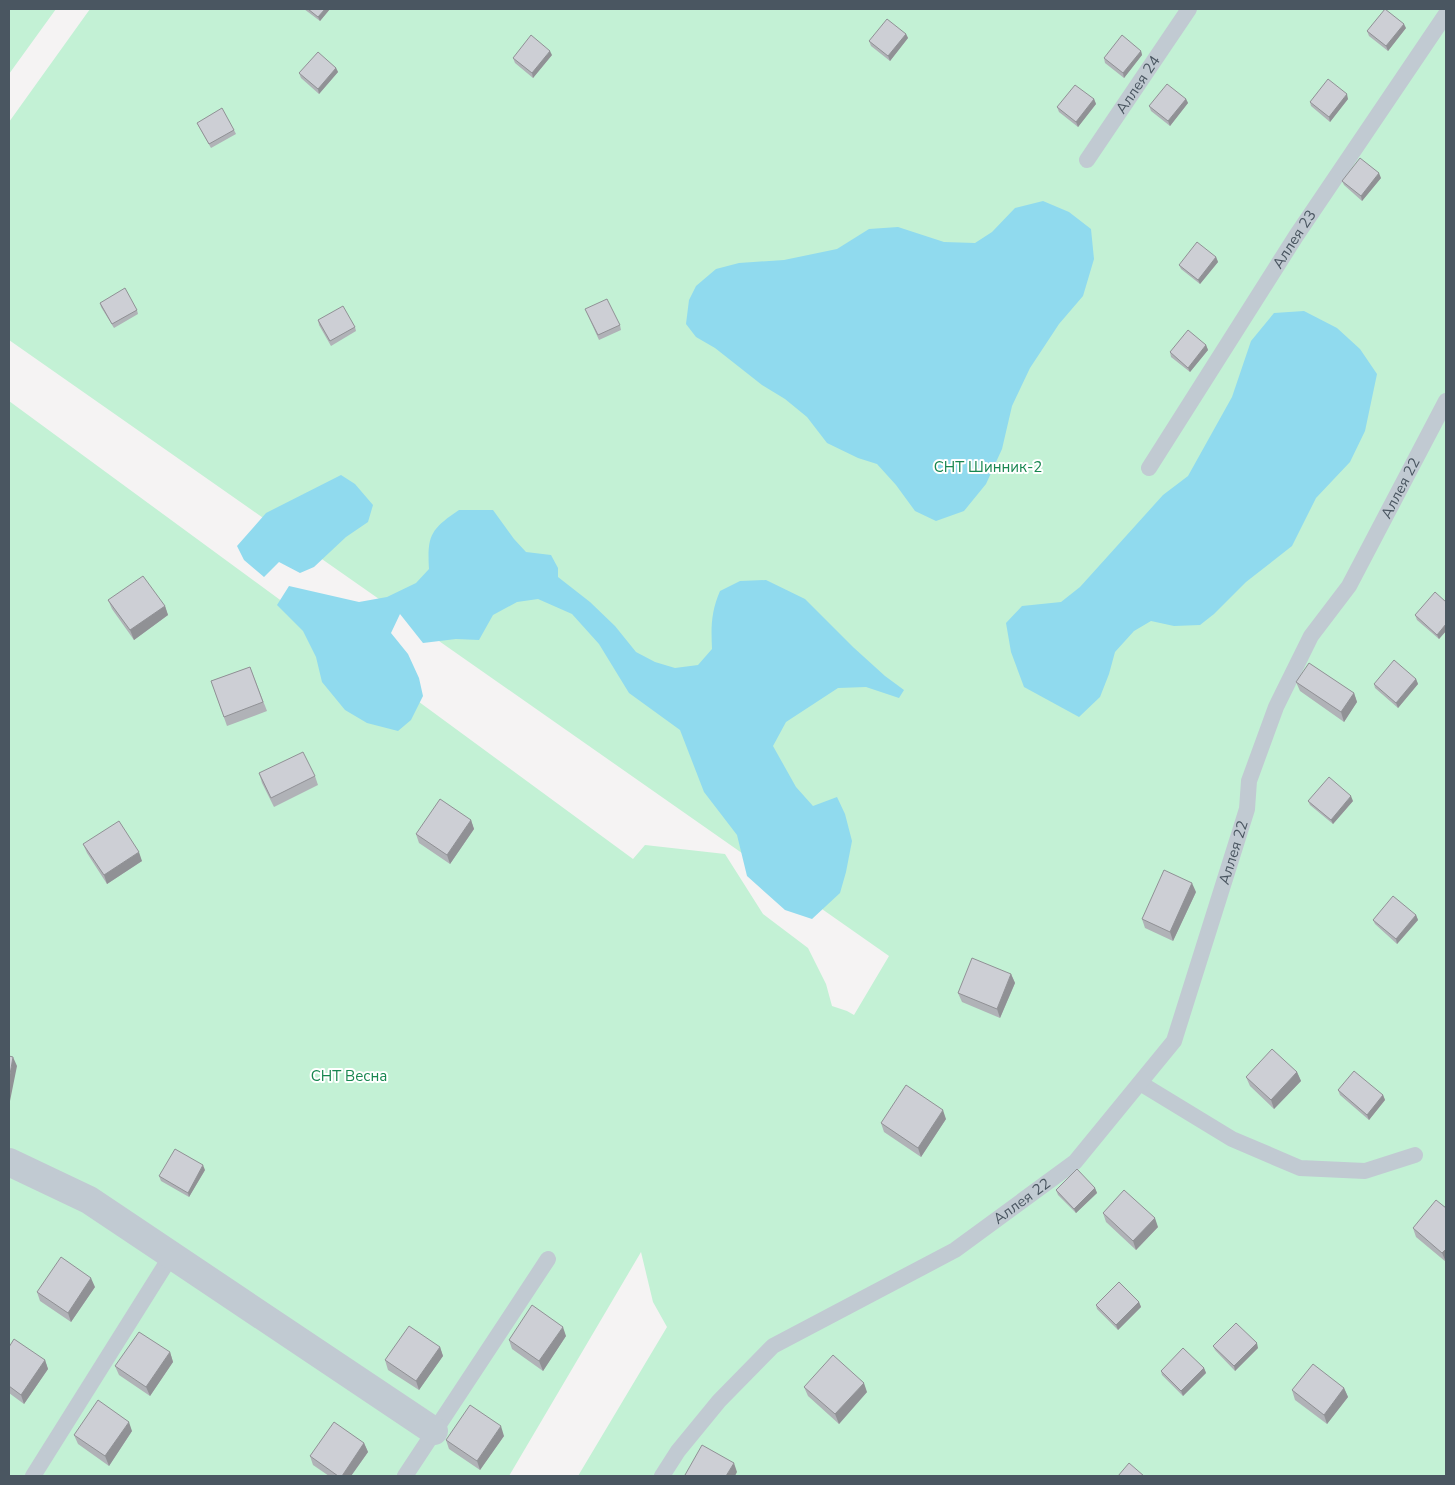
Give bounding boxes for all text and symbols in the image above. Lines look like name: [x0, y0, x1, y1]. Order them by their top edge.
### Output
street label: Аллея 24: [1111, 52, 1165, 118]
street label: Аллея 23: [1268, 206, 1321, 272]
street label: Аллея 22: [1376, 454, 1425, 522]
park label: СНТ Шинник-2: [934, 457, 1042, 477]
street label: Аллея 22: [1214, 818, 1253, 887]
park label: СНТ Весна: [311, 1066, 387, 1086]
street label: Аллея 22: [989, 1173, 1054, 1229]

